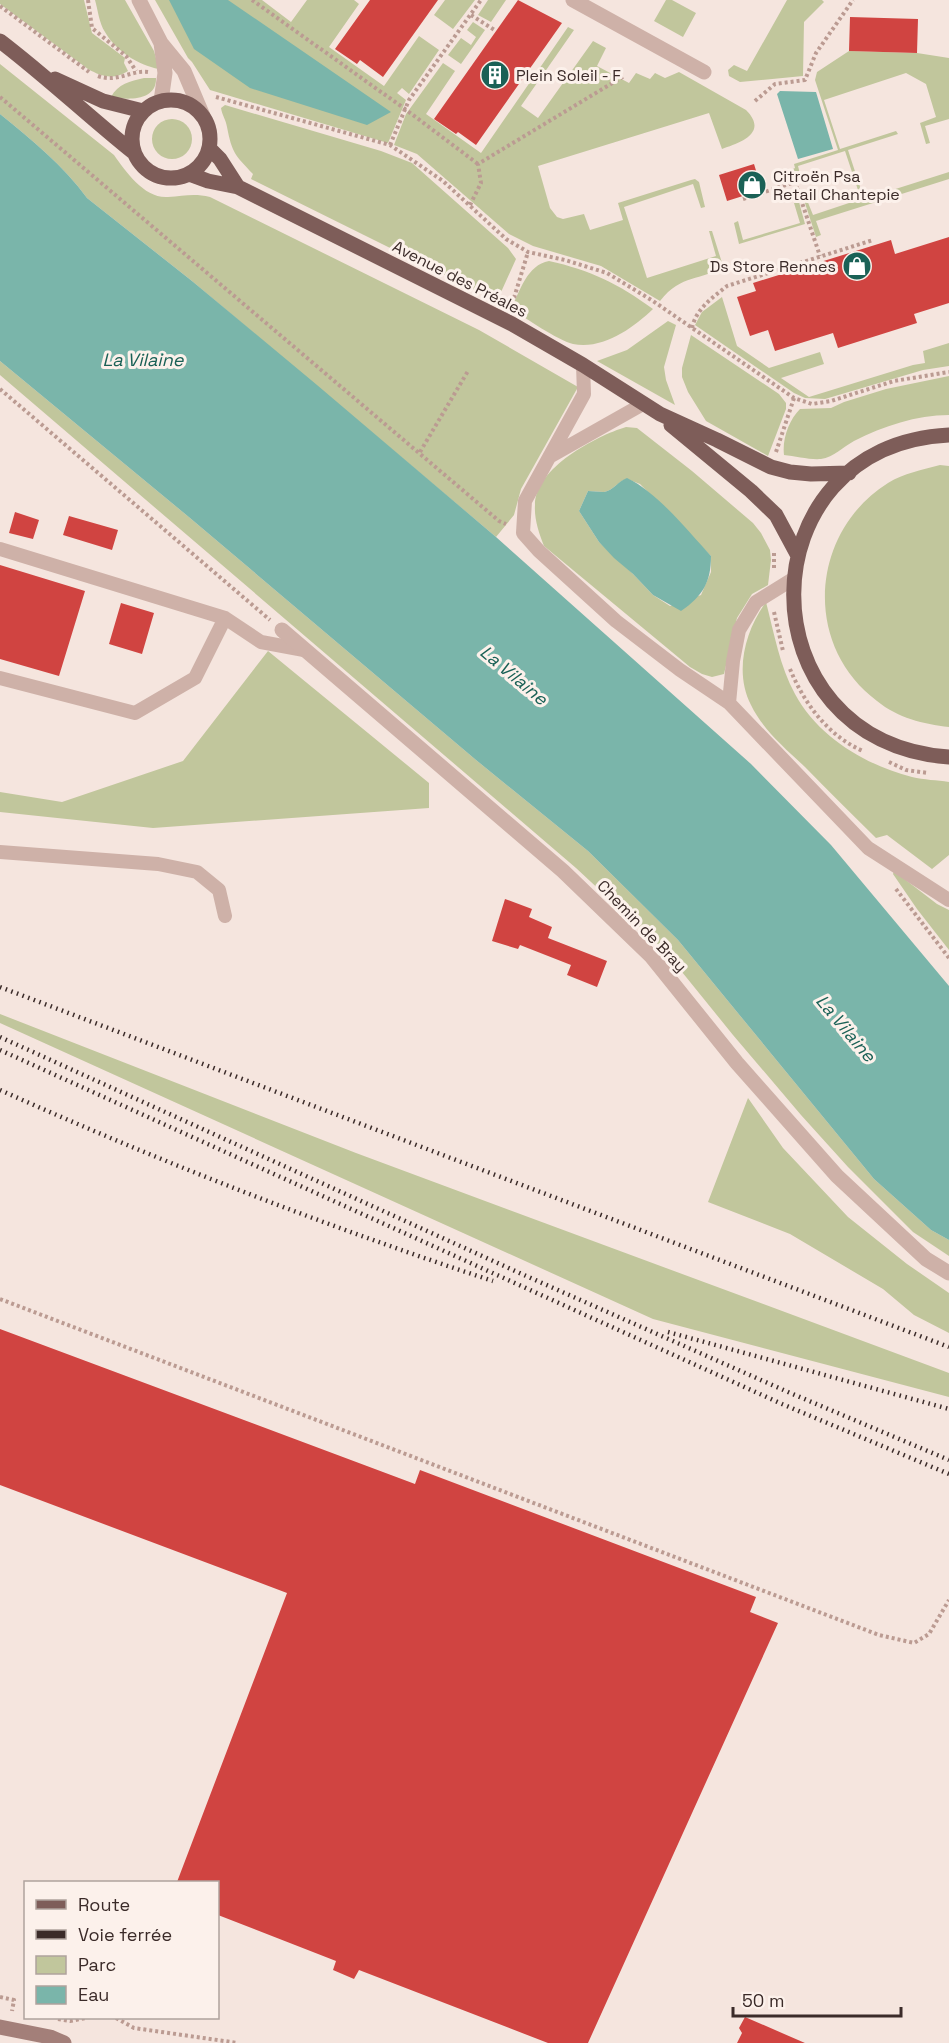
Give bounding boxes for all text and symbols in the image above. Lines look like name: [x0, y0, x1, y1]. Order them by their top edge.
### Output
building icon: Plein Soleil - F: [479, 59, 511, 91]
place label: Plein Soleil - F: [516, 65, 621, 86]
place label: Citroën Psa Retail Chantepie: [773, 166, 900, 205]
shop icon: Citroën Psa Retail Chantepie: [736, 169, 768, 201]
street label: Avenue des Préales: [389, 236, 531, 322]
shop icon: Ds Store Rennes: [841, 250, 873, 282]
place label: Ds Store Rennes: [710, 256, 836, 277]
water label: La Vilaine: [103, 348, 185, 371]
water label: La Vilaine: [476, 640, 553, 711]
street label: Chemin de Bray: [593, 875, 691, 977]
water label: La Vilaine: [811, 990, 882, 1067]
legend: [24, 1881, 219, 2019]
text: Route: [78, 1893, 130, 1916]
text: Voie ferrée: [78, 1923, 172, 1946]
text: Parc: [78, 1953, 116, 1976]
scale bar: [733, 1980, 901, 2018]
text: Eau: [78, 1983, 109, 2006]
text: 50 m: [742, 1989, 784, 2012]

